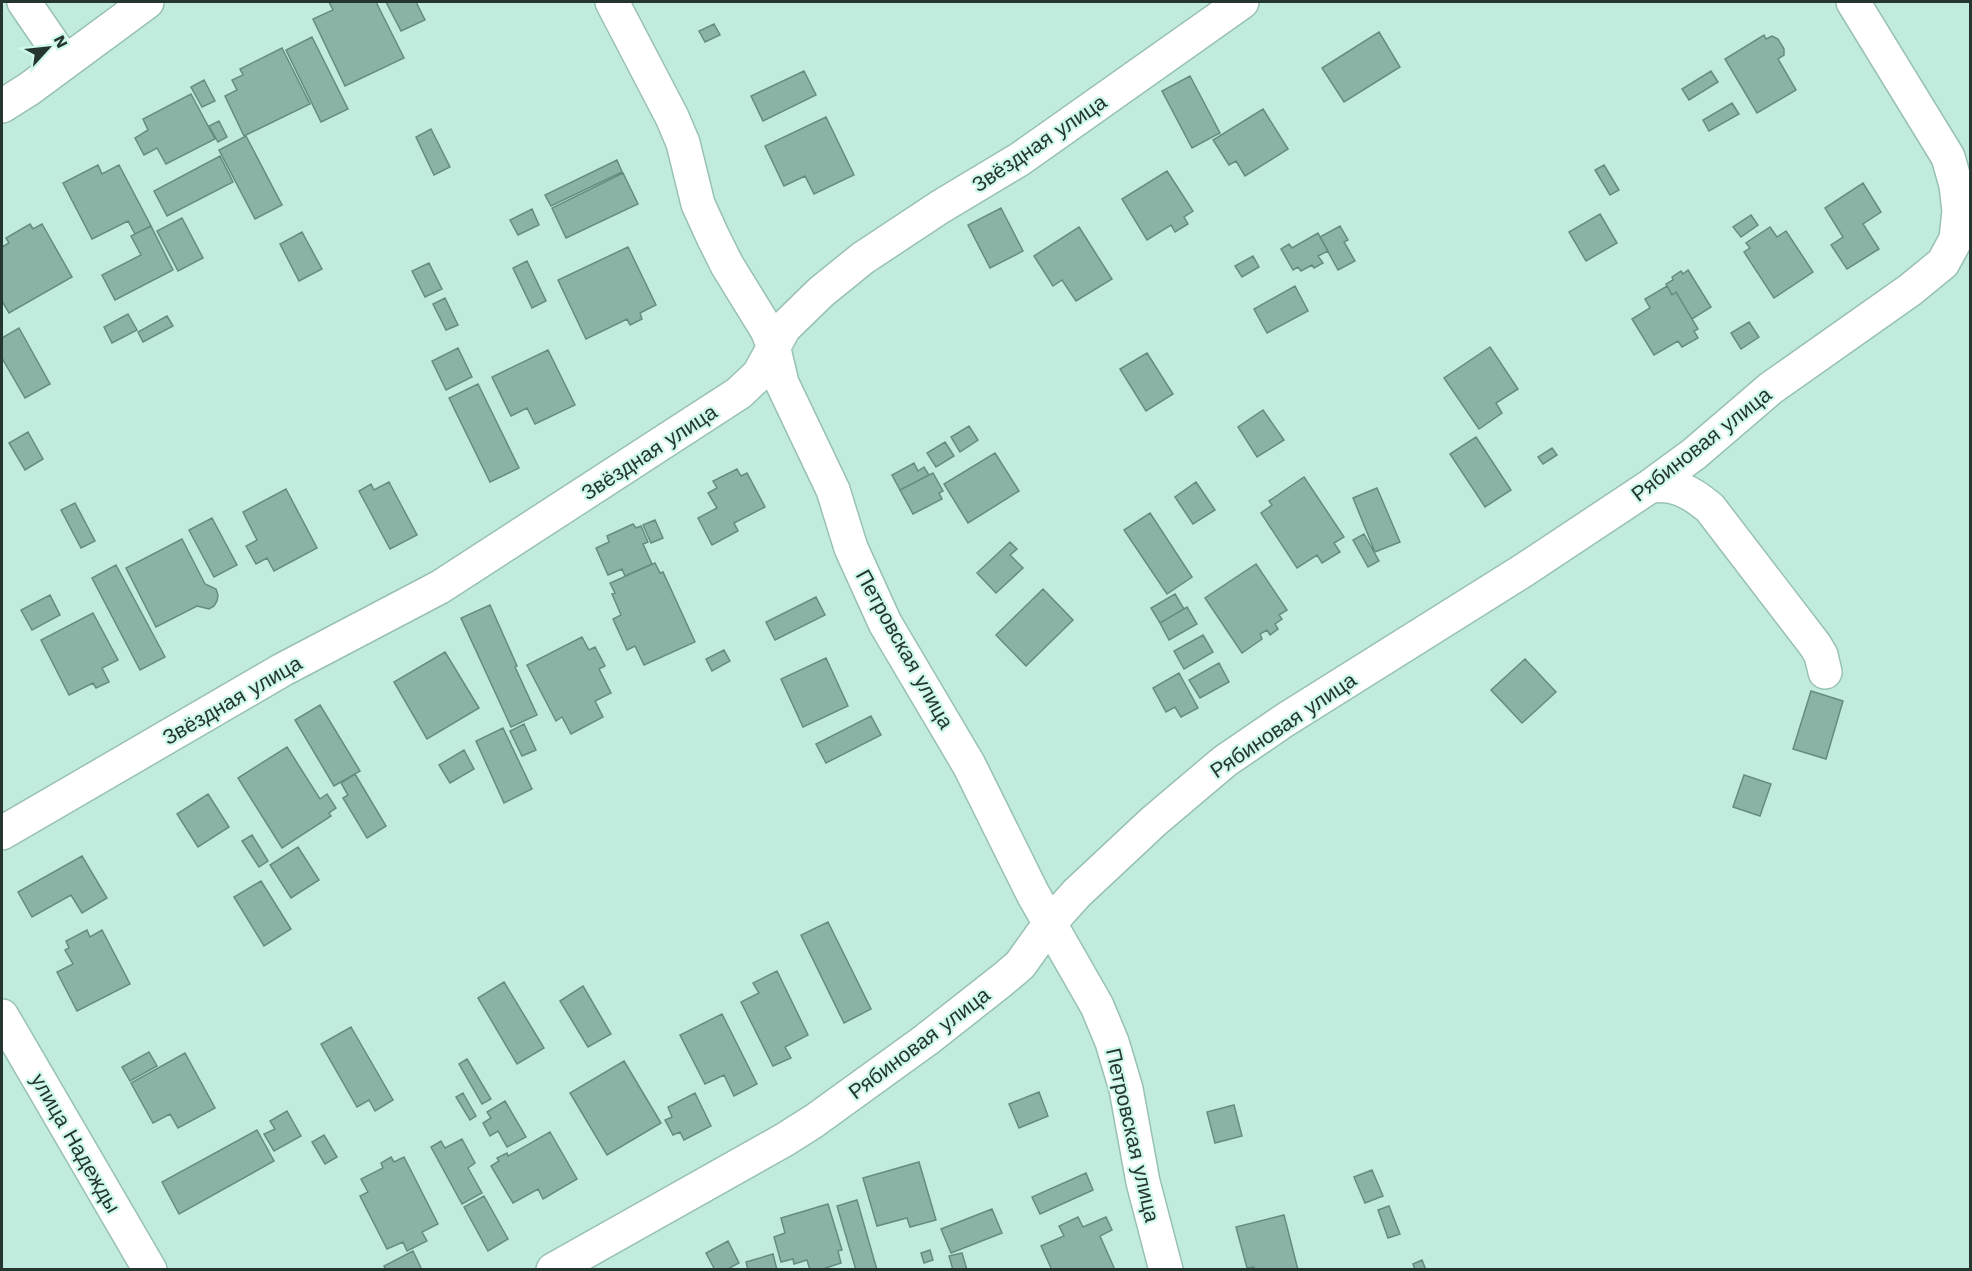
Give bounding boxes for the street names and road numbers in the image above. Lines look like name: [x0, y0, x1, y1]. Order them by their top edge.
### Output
street label: Звёздная улица: [967, 89, 1111, 197]
street label: Рябиновая улица: [1626, 381, 1776, 506]
street label: Звёздная улица: [577, 399, 722, 505]
street label: Петровская улица: [851, 565, 959, 733]
street label: Звёздная улица: [158, 650, 306, 750]
street label: Рябиновая улица: [1205, 667, 1361, 783]
street label: Рябиновая улица: [843, 981, 995, 1104]
street label: Петровская улица: [1101, 1045, 1165, 1225]
street label: улица Надежды: [26, 1069, 126, 1217]

